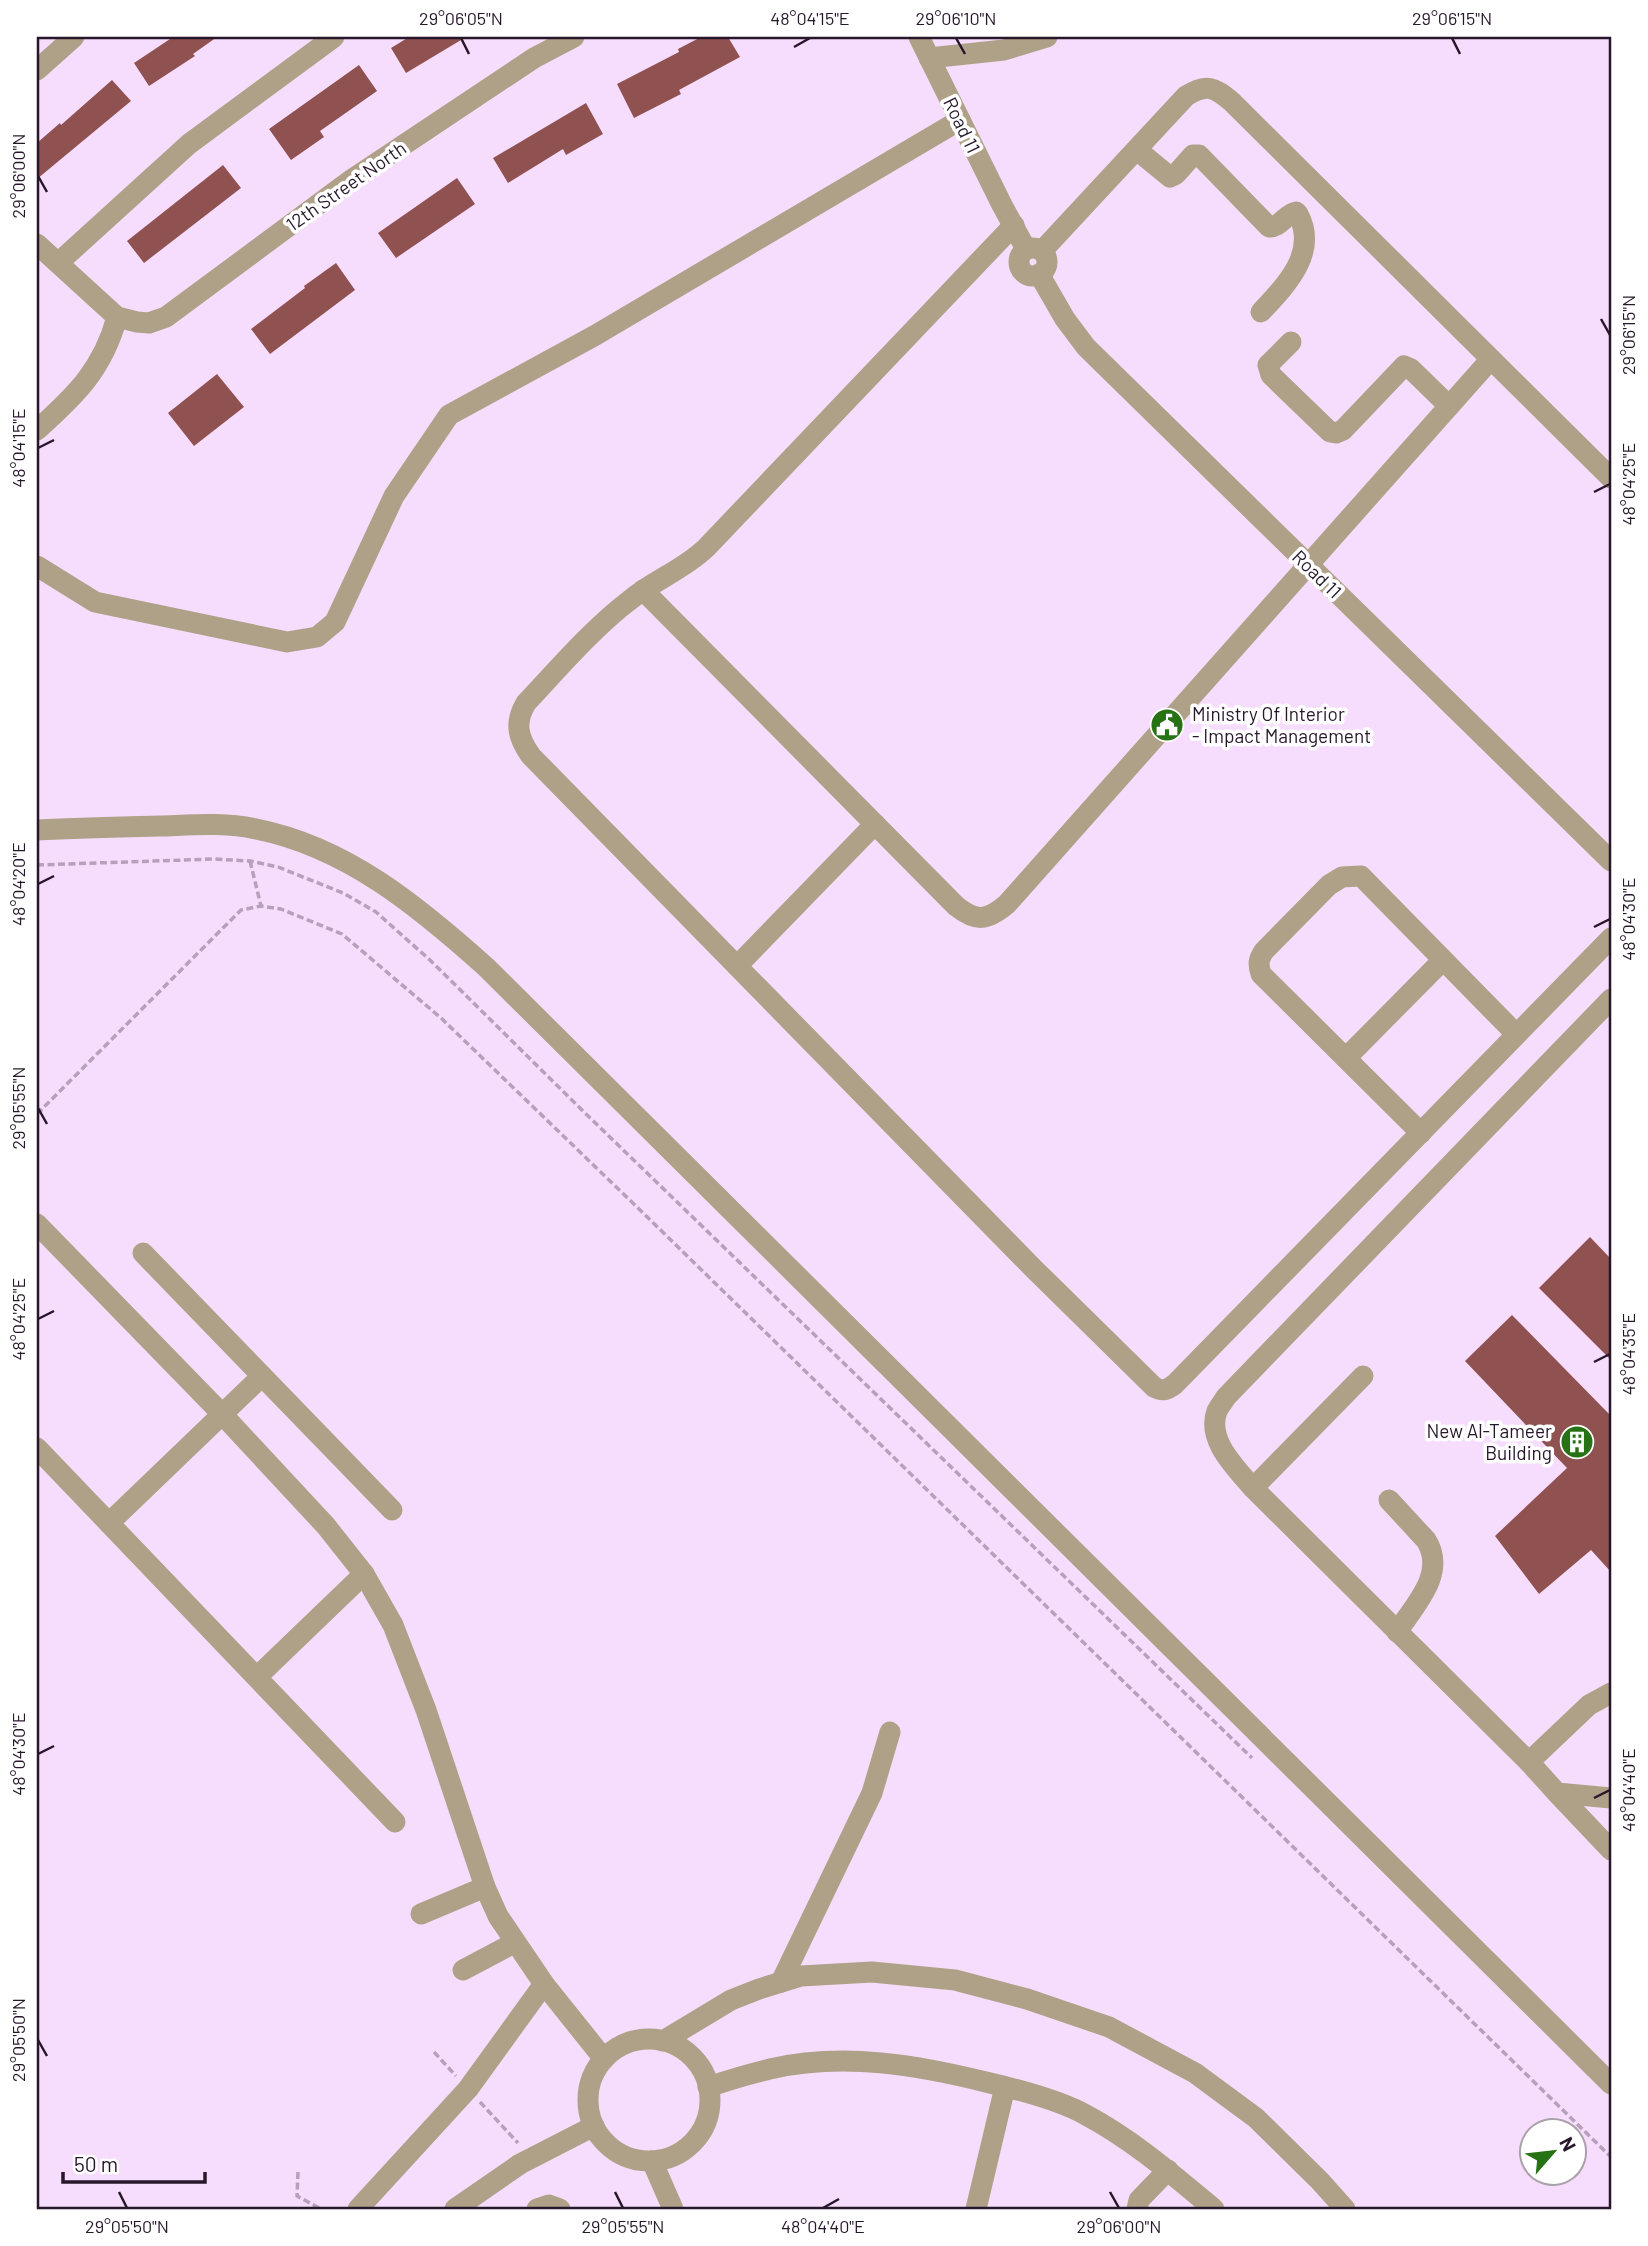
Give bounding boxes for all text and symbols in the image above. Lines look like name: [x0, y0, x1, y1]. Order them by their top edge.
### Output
text: 29°06'05"N: [419, 7, 503, 29]
text: 48°04'15"E: [770, 7, 850, 29]
text: 29°06'10"N: [915, 7, 997, 29]
text: 29°06'15"N: [1412, 7, 1492, 29]
street label: Road 11: [939, 93, 986, 156]
text: 29°06'00"N: [7, 134, 29, 218]
street label: 12th Street North: [281, 136, 410, 235]
text: 29°06'15"N: [1617, 295, 1639, 375]
text: 48°04'15"E: [7, 408, 29, 488]
text: 48°04'25"E: [1617, 443, 1639, 525]
street label: Road 11: [1288, 545, 1347, 602]
place label: Ministry Of Interior - Impact Management: [1192, 702, 1371, 747]
public building icon: Ministry Of Interior - Impact Management: [1148, 706, 1186, 744]
text: 48°04'20"E: [7, 842, 29, 926]
text: 48°04'30"E: [1617, 877, 1639, 961]
text: 29°05'55"N: [7, 1066, 29, 1150]
text: 48°04'25"E: [7, 1278, 29, 1360]
text: 48°04'35"E: [1617, 1313, 1639, 1395]
place label: New Al-Tameer Building: [1426, 1419, 1552, 1464]
building icon: New Al-Tameer Building: [1558, 1423, 1596, 1461]
text: 48°04'30"E: [7, 1712, 29, 1796]
text: 48°04'40"E: [1617, 1748, 1639, 1832]
text: 29°05'50"N: [7, 1998, 29, 2082]
north arrow: [1518, 2116, 1588, 2186]
text: N: [1555, 2133, 1582, 2155]
scale bar: [63, 2141, 205, 2185]
text: 50 m: [74, 2151, 118, 2176]
text: 29°05'50"N: [85, 2215, 169, 2237]
text: 29°05'55"N: [581, 2215, 665, 2237]
text: 48°04'40"E: [781, 2215, 865, 2237]
text: 29°06'00"N: [1077, 2215, 1161, 2237]

